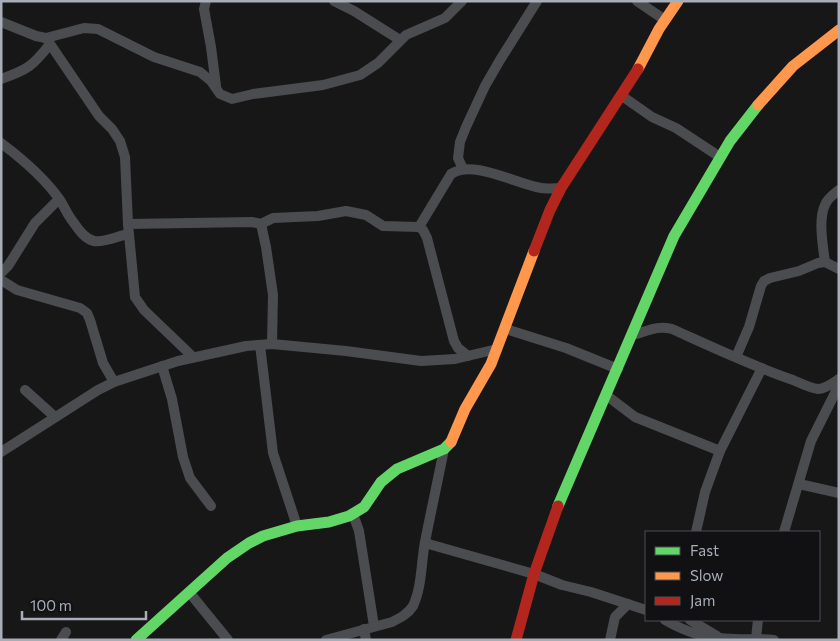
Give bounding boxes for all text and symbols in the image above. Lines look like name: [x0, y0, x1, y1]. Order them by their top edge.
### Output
legend: [645, 531, 820, 621]
text: Fast: [690, 541, 719, 559]
text: Slow: [690, 566, 723, 584]
scale bar: [22, 588, 146, 620]
text: Jam: [690, 591, 715, 609]
text: 100 m: [30, 596, 72, 614]

